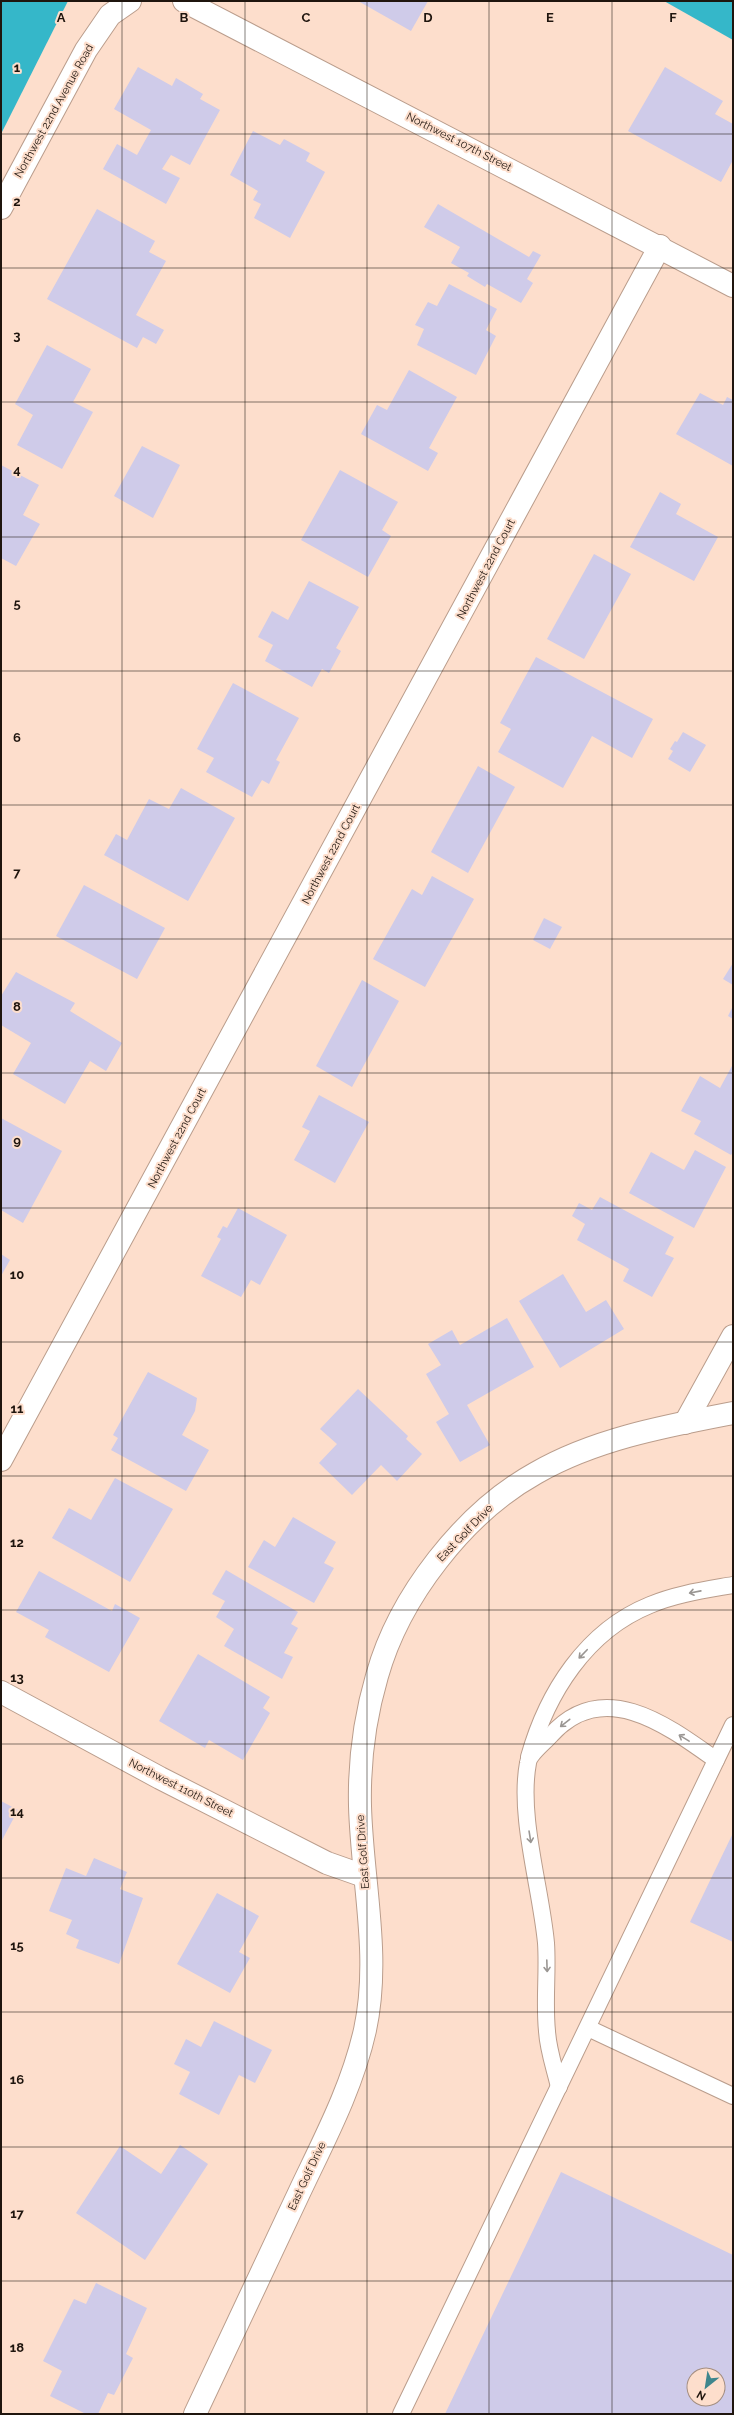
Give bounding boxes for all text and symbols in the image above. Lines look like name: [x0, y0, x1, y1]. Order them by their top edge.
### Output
text: A: [57, 10, 66, 25]
text: B: [180, 10, 189, 25]
text: C: [302, 10, 311, 25]
text: D: [423, 10, 433, 25]
text: E: [546, 10, 554, 25]
text: F: [669, 10, 677, 25]
street label: Northwest 22nd Avenue Road: [12, 42, 96, 180]
text: 1: [14, 60, 21, 75]
street label: Northwest 107th Street: [404, 110, 514, 174]
text: 2: [13, 194, 21, 209]
text: 3: [13, 328, 21, 343]
text: 4: [13, 462, 21, 477]
street label: Northwest 22nd Court: [454, 516, 518, 621]
text: 5: [13, 596, 21, 611]
text: 6: [13, 730, 21, 745]
street label: Northwest 22nd Court: [299, 801, 363, 906]
text: 7: [13, 865, 21, 880]
text: 8: [13, 999, 21, 1014]
street label: Northwest 22nd Court: [145, 1085, 209, 1190]
text: 9: [13, 1133, 21, 1148]
text: 10: [10, 1267, 24, 1282]
text: 11: [11, 1401, 24, 1416]
street label: East Golf Drive: [435, 1501, 496, 1564]
text: 12: [10, 1535, 24, 1550]
one-way arrow: [689, 1589, 702, 1597]
one-way arrow: [579, 1649, 588, 1659]
text: 13: [10, 1670, 24, 1685]
one-way arrow: [559, 1718, 570, 1727]
one-way arrow: [679, 1734, 690, 1742]
street label: Northwest 110th Street: [127, 1756, 236, 1820]
text: 14: [10, 1804, 24, 1819]
street label: East Golf Drive: [354, 1814, 372, 1890]
one-way arrow: [526, 1830, 534, 1843]
text: 15: [10, 1938, 24, 1953]
one-way arrow: [543, 1959, 550, 1972]
text: 16: [10, 2072, 24, 2087]
street label: East Golf Drive: [285, 2139, 329, 2212]
text: 17: [10, 2206, 25, 2221]
text: 18: [10, 2340, 24, 2355]
north arrow: [686, 2367, 726, 2407]
text: N: [694, 2387, 708, 2403]

